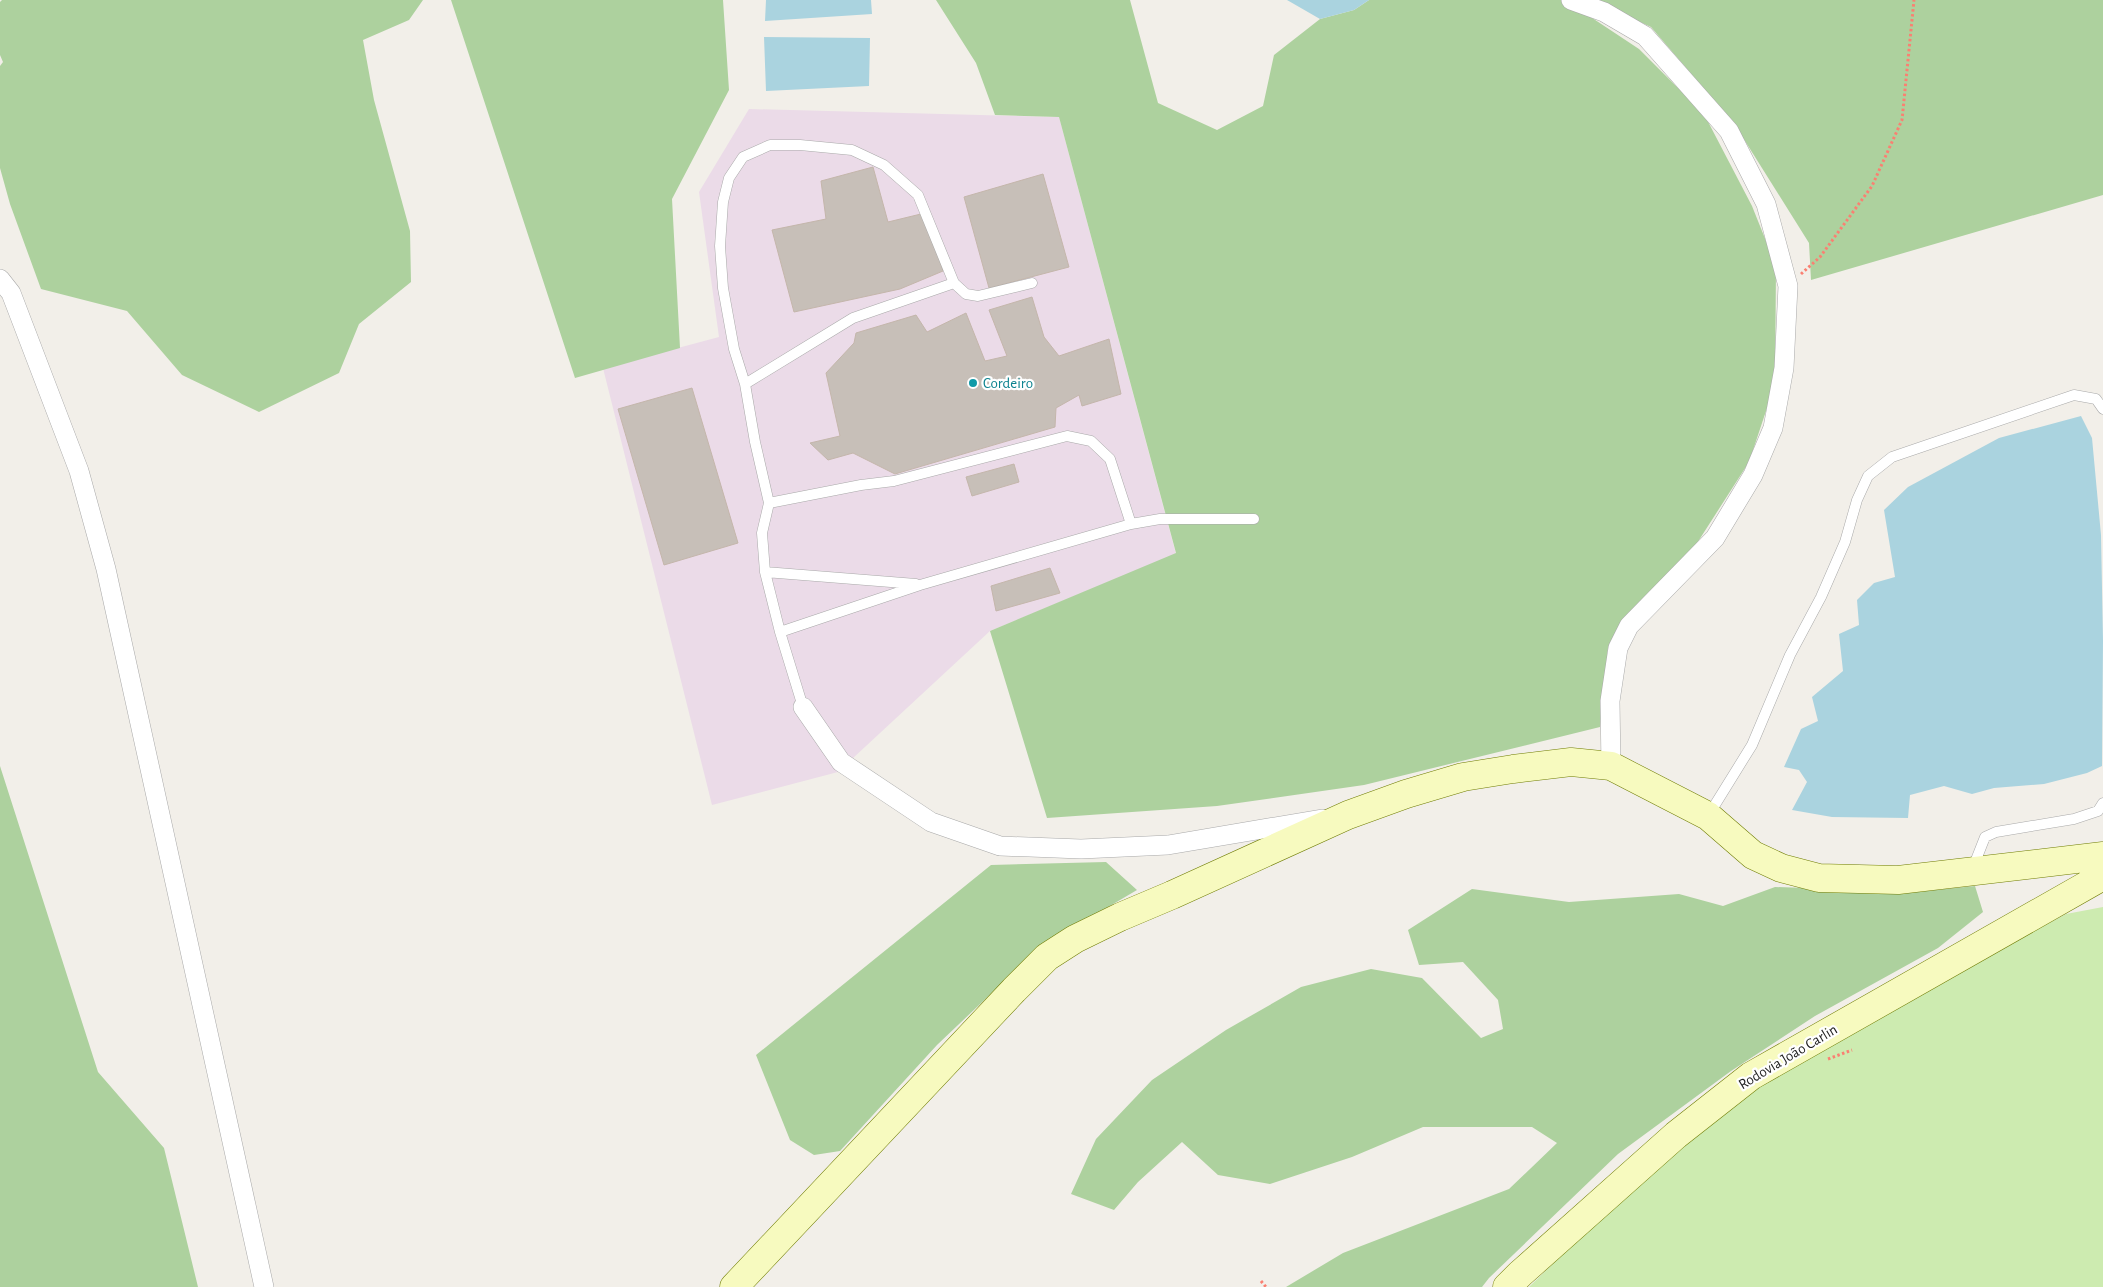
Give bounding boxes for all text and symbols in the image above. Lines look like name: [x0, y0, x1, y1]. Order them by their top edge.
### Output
place label: Cordeiro: [983, 376, 1033, 391]
marker: Cordeiro: [967, 377, 979, 389]
street label: Rodovia João Carlin: [1736, 1022, 1840, 1092]

